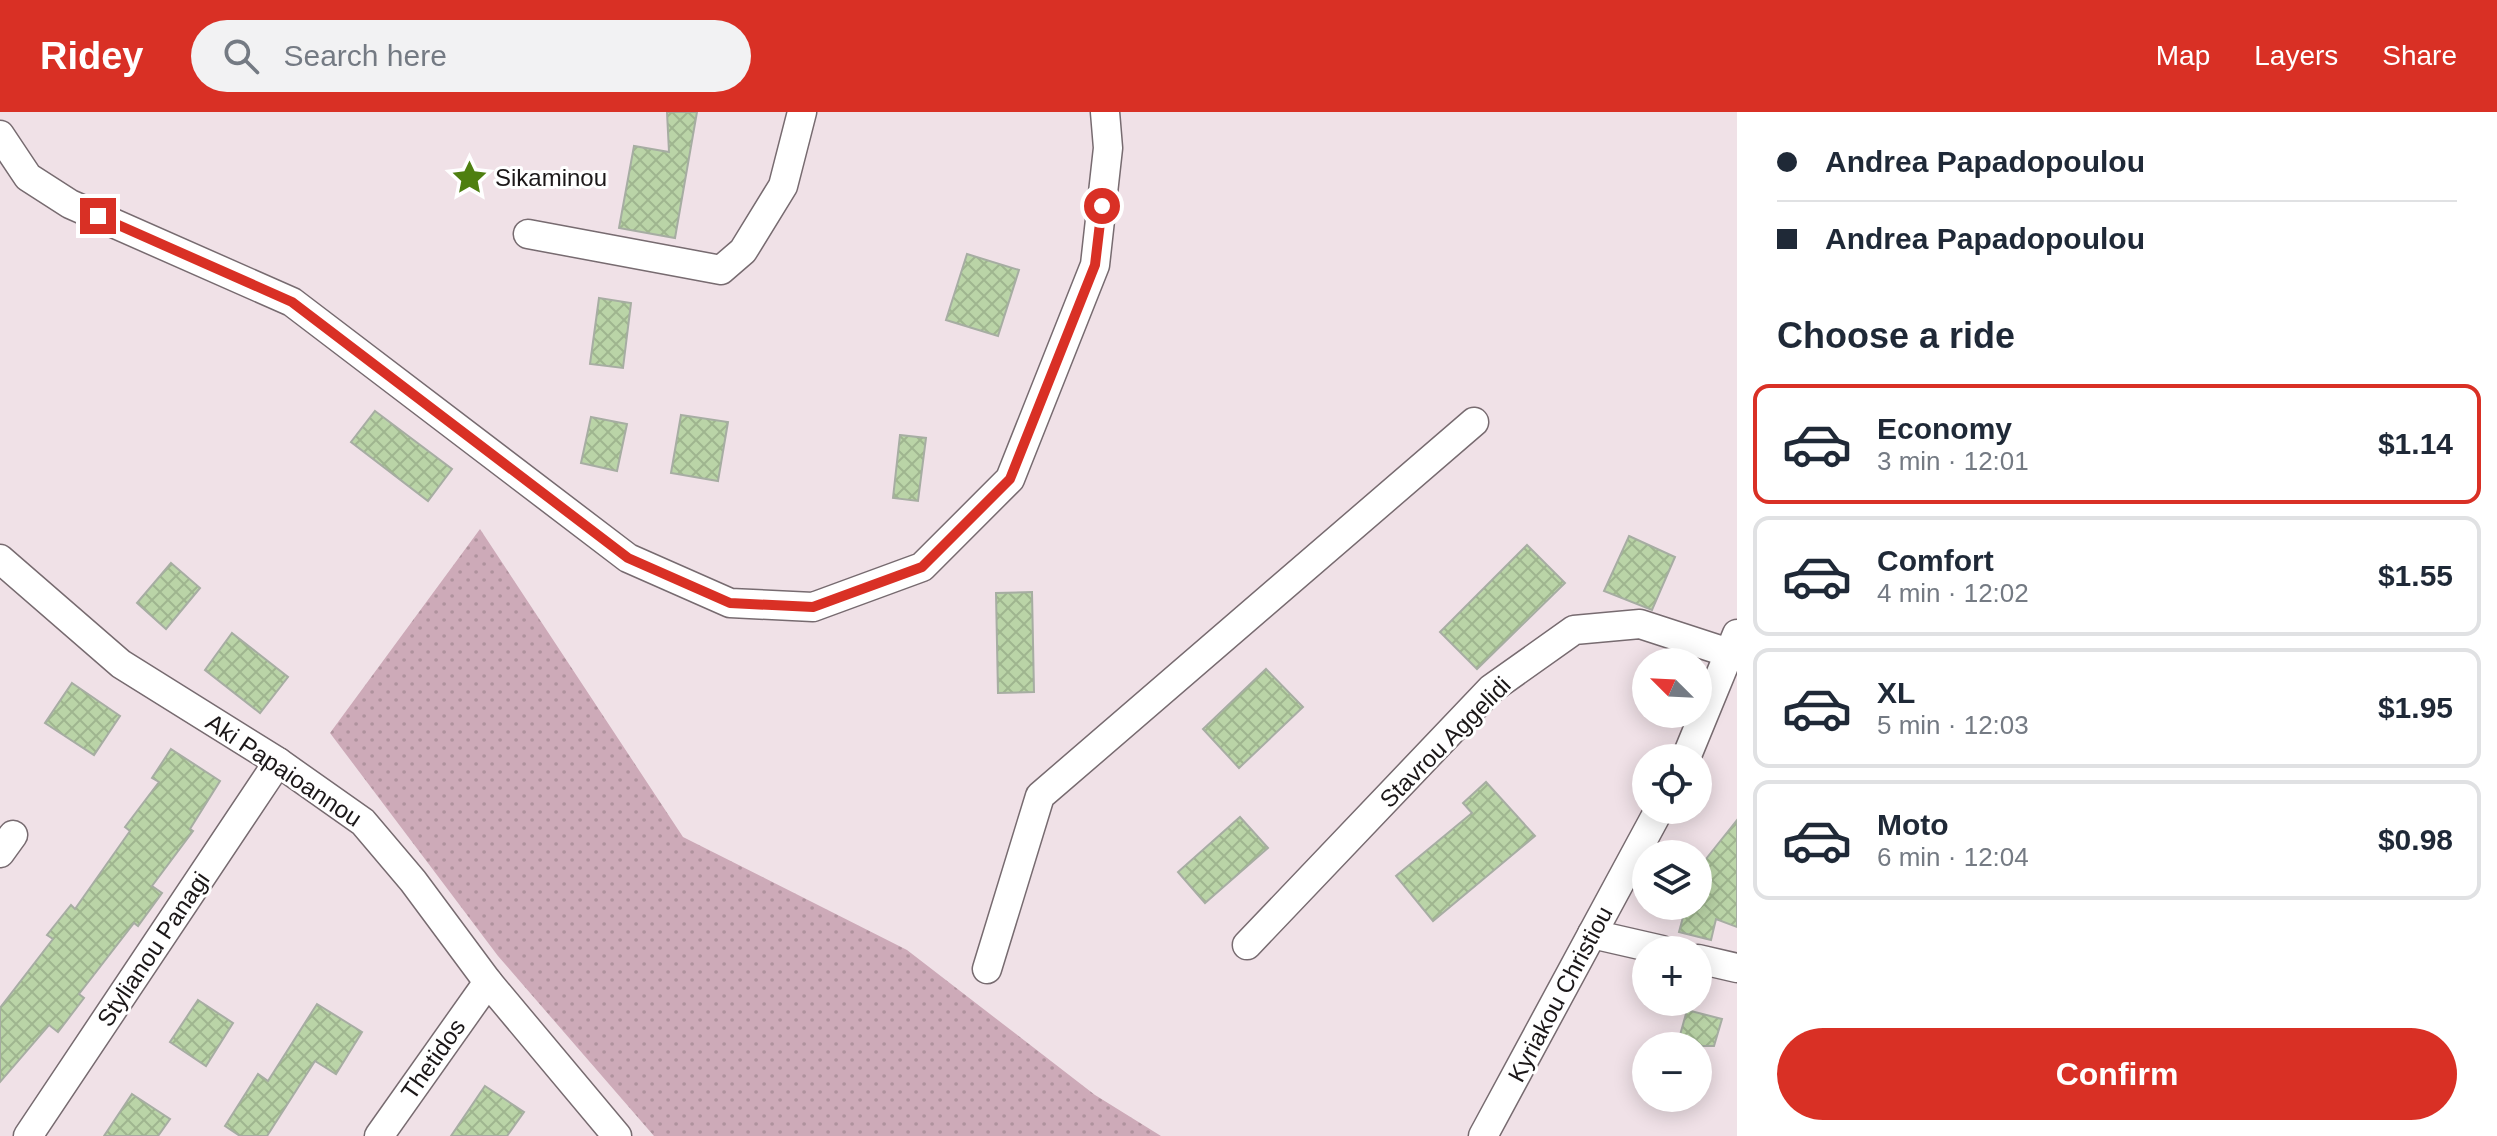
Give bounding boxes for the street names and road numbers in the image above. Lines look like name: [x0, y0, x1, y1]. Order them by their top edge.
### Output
street label: Stavrou Aggelidi: [1374, 671, 1516, 813]
street label: Aki Papaioannou: [201, 708, 367, 832]
street label: Stylianou Panagi: [91, 867, 215, 1031]
street label: Kyriakou Christiou: [1502, 902, 1618, 1086]
street label: Thetidos: [396, 1014, 470, 1104]

